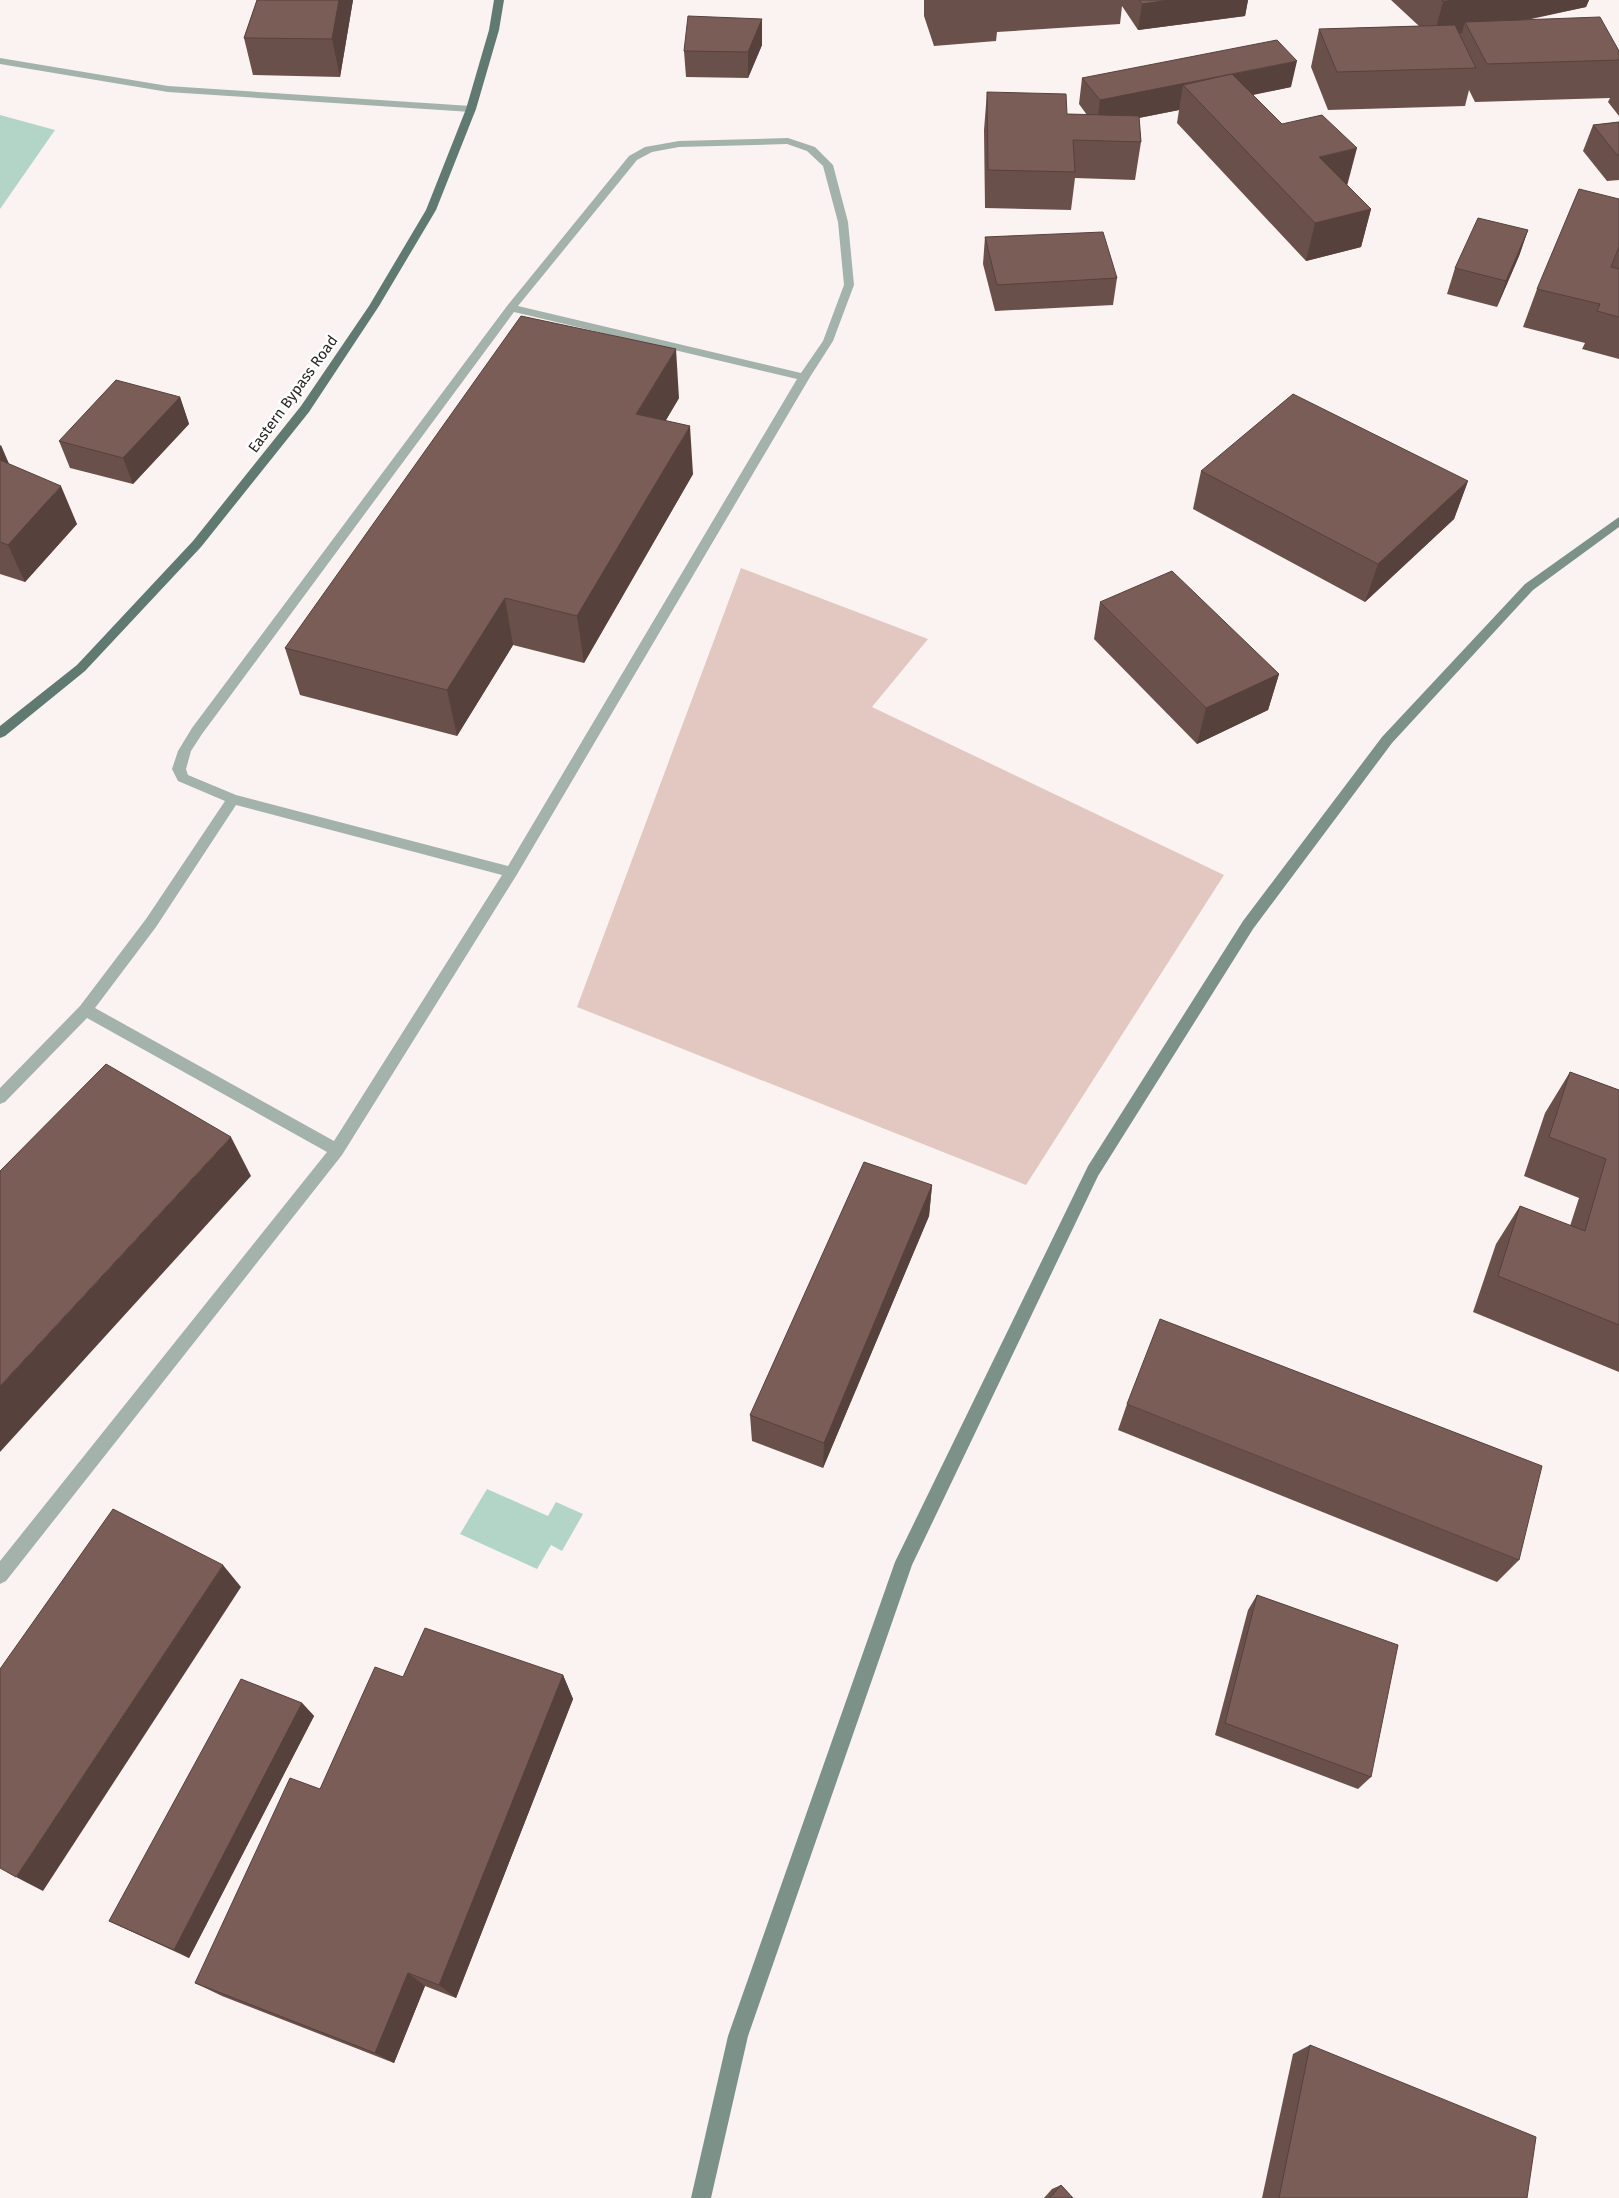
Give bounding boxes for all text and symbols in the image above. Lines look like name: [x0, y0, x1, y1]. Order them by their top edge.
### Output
street label: Eastern Bypass Road: [244, 332, 342, 456]

